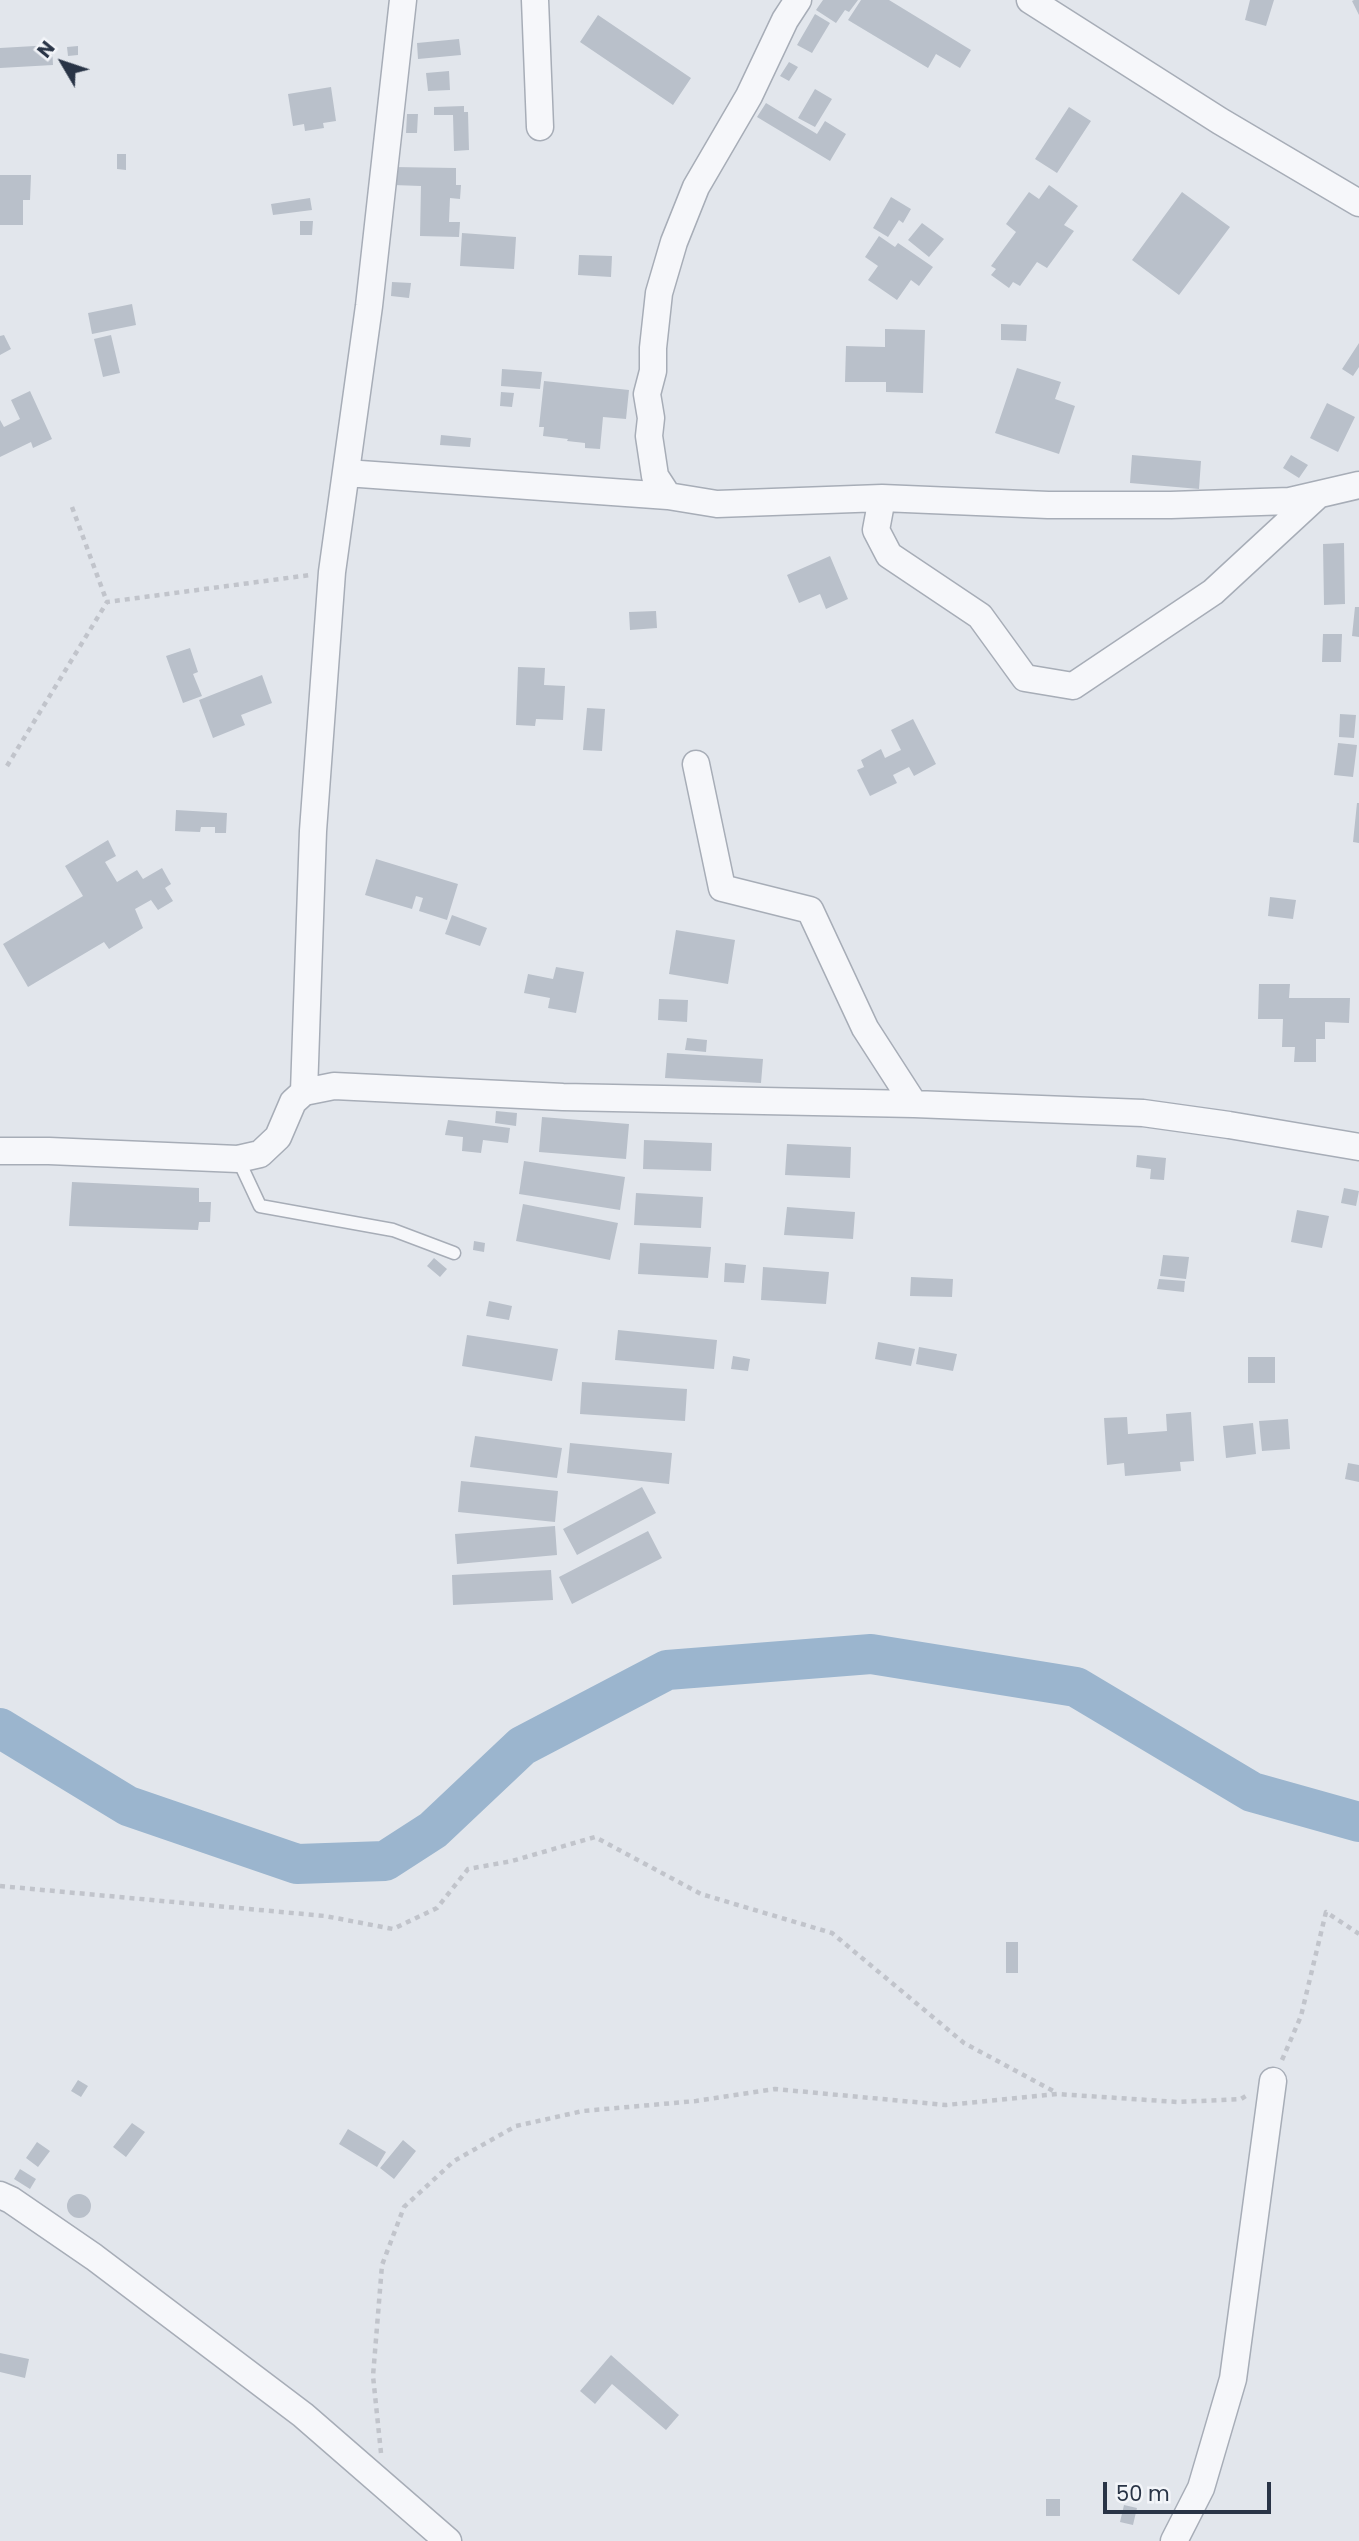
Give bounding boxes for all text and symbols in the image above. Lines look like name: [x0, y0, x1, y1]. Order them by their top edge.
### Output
north arrow: [28, 28, 98, 98]
text: N: [31, 35, 61, 64]
scale bar: [1107, 2468, 1275, 2512]
text: 50 m: [1116, 2479, 1170, 2508]

